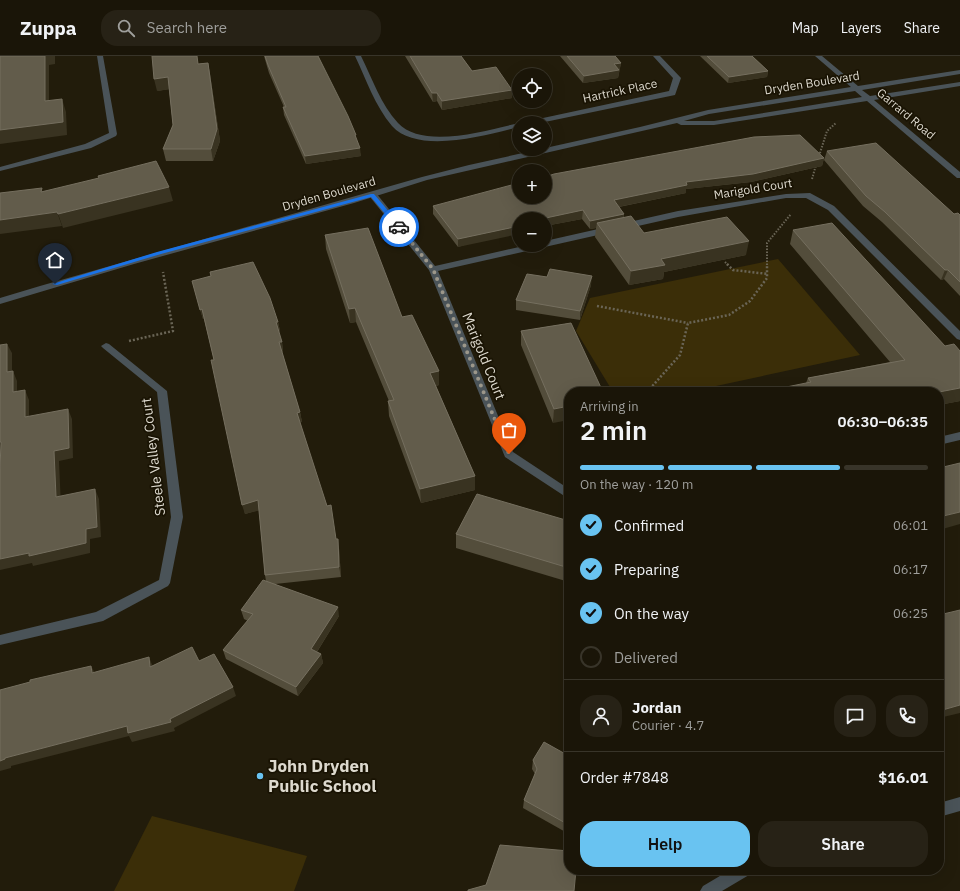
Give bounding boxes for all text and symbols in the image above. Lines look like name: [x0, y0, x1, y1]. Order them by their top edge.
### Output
search box: [101, 10, 381, 46]
text: Zuppa: [20, 16, 77, 40]
icon: search: [115, 17, 137, 39]
text: Search here: [147, 18, 227, 37]
text: Map: [792, 19, 819, 37]
text: Layers: [841, 19, 882, 37]
text: Share: [904, 19, 940, 37]
map controls: [512, 68, 552, 252]
button: locate: [512, 68, 552, 108]
street label: Dryden Boulevard: [763, 68, 861, 97]
street label: Hartrick Place: [581, 75, 659, 106]
street label: Garrard Road: [874, 85, 939, 142]
button: layers: [512, 116, 552, 156]
button: +: [512, 164, 552, 204]
street label: Dryden Boulevard: [280, 173, 377, 214]
street label: Marigold Court: [713, 175, 793, 202]
courier: [379, 207, 419, 247]
button: −: [512, 212, 552, 252]
icon: car: [388, 216, 410, 238]
pin: [38, 243, 72, 284]
icon: home: [44, 249, 66, 271]
street label: Marigold Court: [458, 310, 510, 402]
street label: Steele Valley Court: [137, 397, 169, 517]
text: Arriving in: [580, 398, 639, 415]
text: 06:30–06:35: [838, 412, 928, 431]
pin: [492, 413, 526, 454]
text: 2 min: [580, 413, 647, 447]
icon: bag: [498, 419, 520, 441]
text: On the way · 120 m: [580, 476, 693, 493]
icon: check: [580, 514, 602, 536]
text: Confirmed: [614, 516, 684, 535]
text: 06:01: [893, 517, 928, 534]
icon: check: [580, 558, 602, 580]
text: Preparing: [614, 560, 679, 579]
text: 06:17: [893, 561, 928, 578]
icon: check: [580, 602, 602, 624]
text: On the way: [614, 604, 689, 623]
text: 06:25: [893, 605, 928, 622]
text: Delivered: [614, 648, 678, 667]
button: person: [580, 695, 622, 737]
button: chat: [834, 695, 876, 737]
button: phone: [886, 695, 928, 737]
text: Jordan: [632, 698, 681, 717]
text: Courier · 4.7: [632, 717, 704, 734]
place label: John Dryden Public School: [268, 755, 376, 797]
text: Order #7848: [580, 768, 669, 787]
text: $16.01: [878, 768, 928, 787]
marker: John Dryden Public School: [255, 771, 265, 781]
button: Help: [580, 821, 750, 867]
button: Share: [758, 821, 928, 867]

